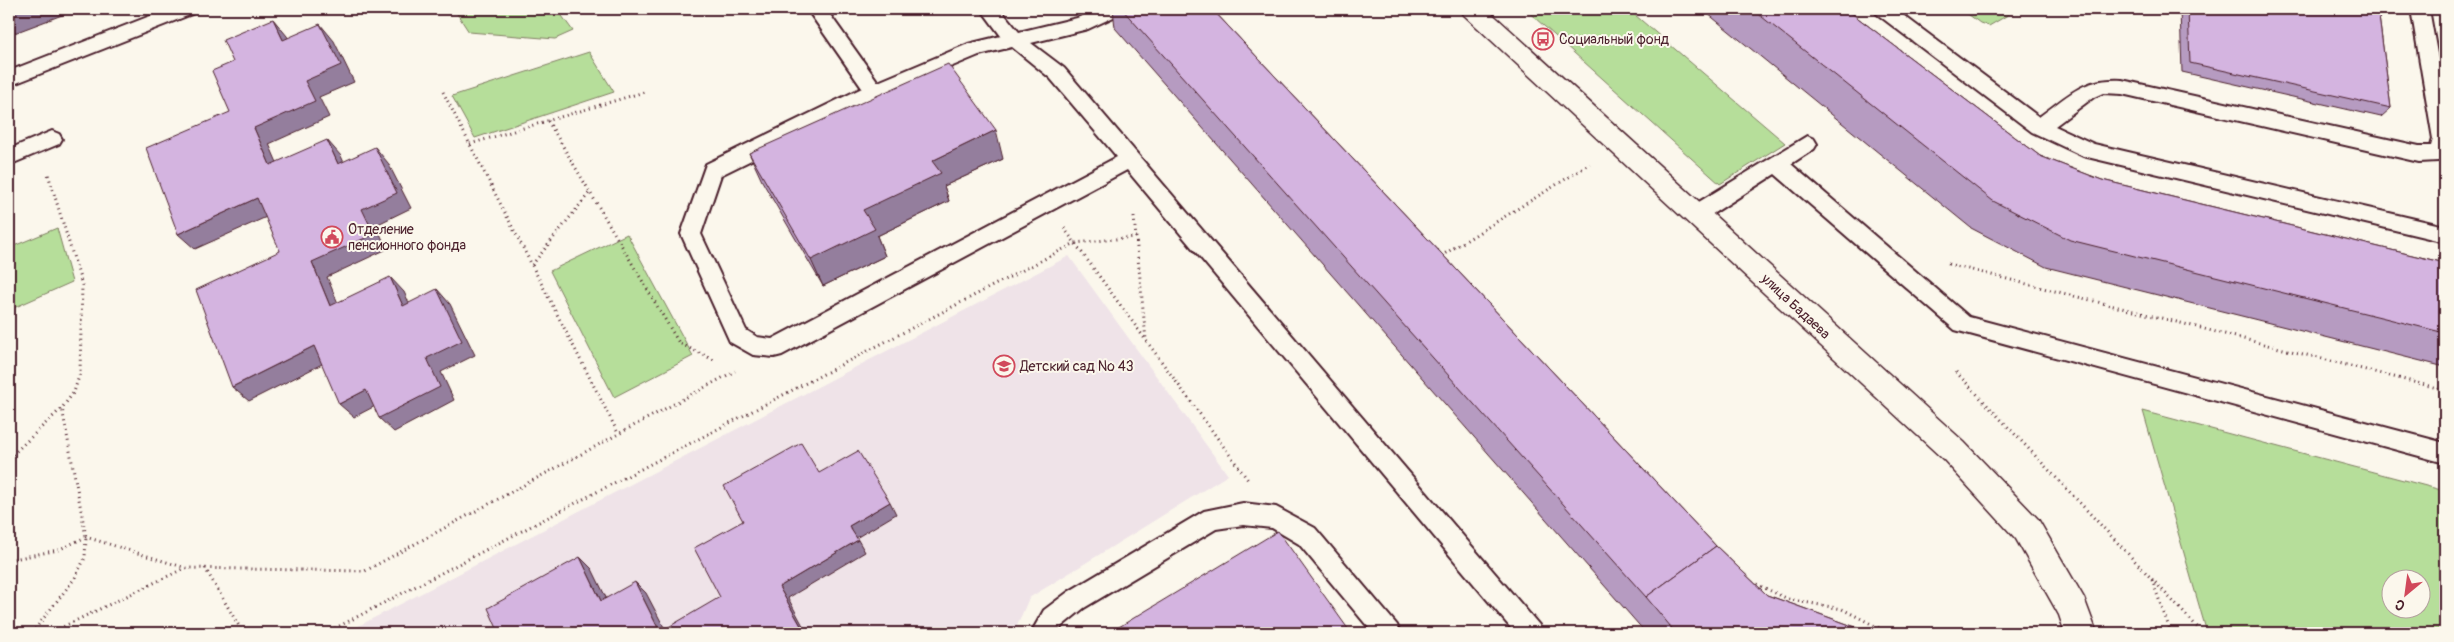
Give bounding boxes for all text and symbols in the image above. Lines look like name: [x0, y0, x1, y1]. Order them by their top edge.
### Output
bus stop icon: Социальный фонд: [1531, 27, 1555, 51]
place label: Социальный фонд: [1559, 31, 1670, 48]
place label: Отделение пенсионного фонда: [348, 221, 466, 254]
public building icon: Отделение пенсионного фонда: [320, 225, 344, 249]
street label: улица Бадаева: [1757, 269, 1834, 343]
school or university icon: Детский сад № 43: [992, 354, 1016, 378]
place label: Детский сад № 43: [1019, 358, 1134, 375]
north arrow: [2382, 570, 2432, 620]
text: С: [2392, 595, 2408, 614]

